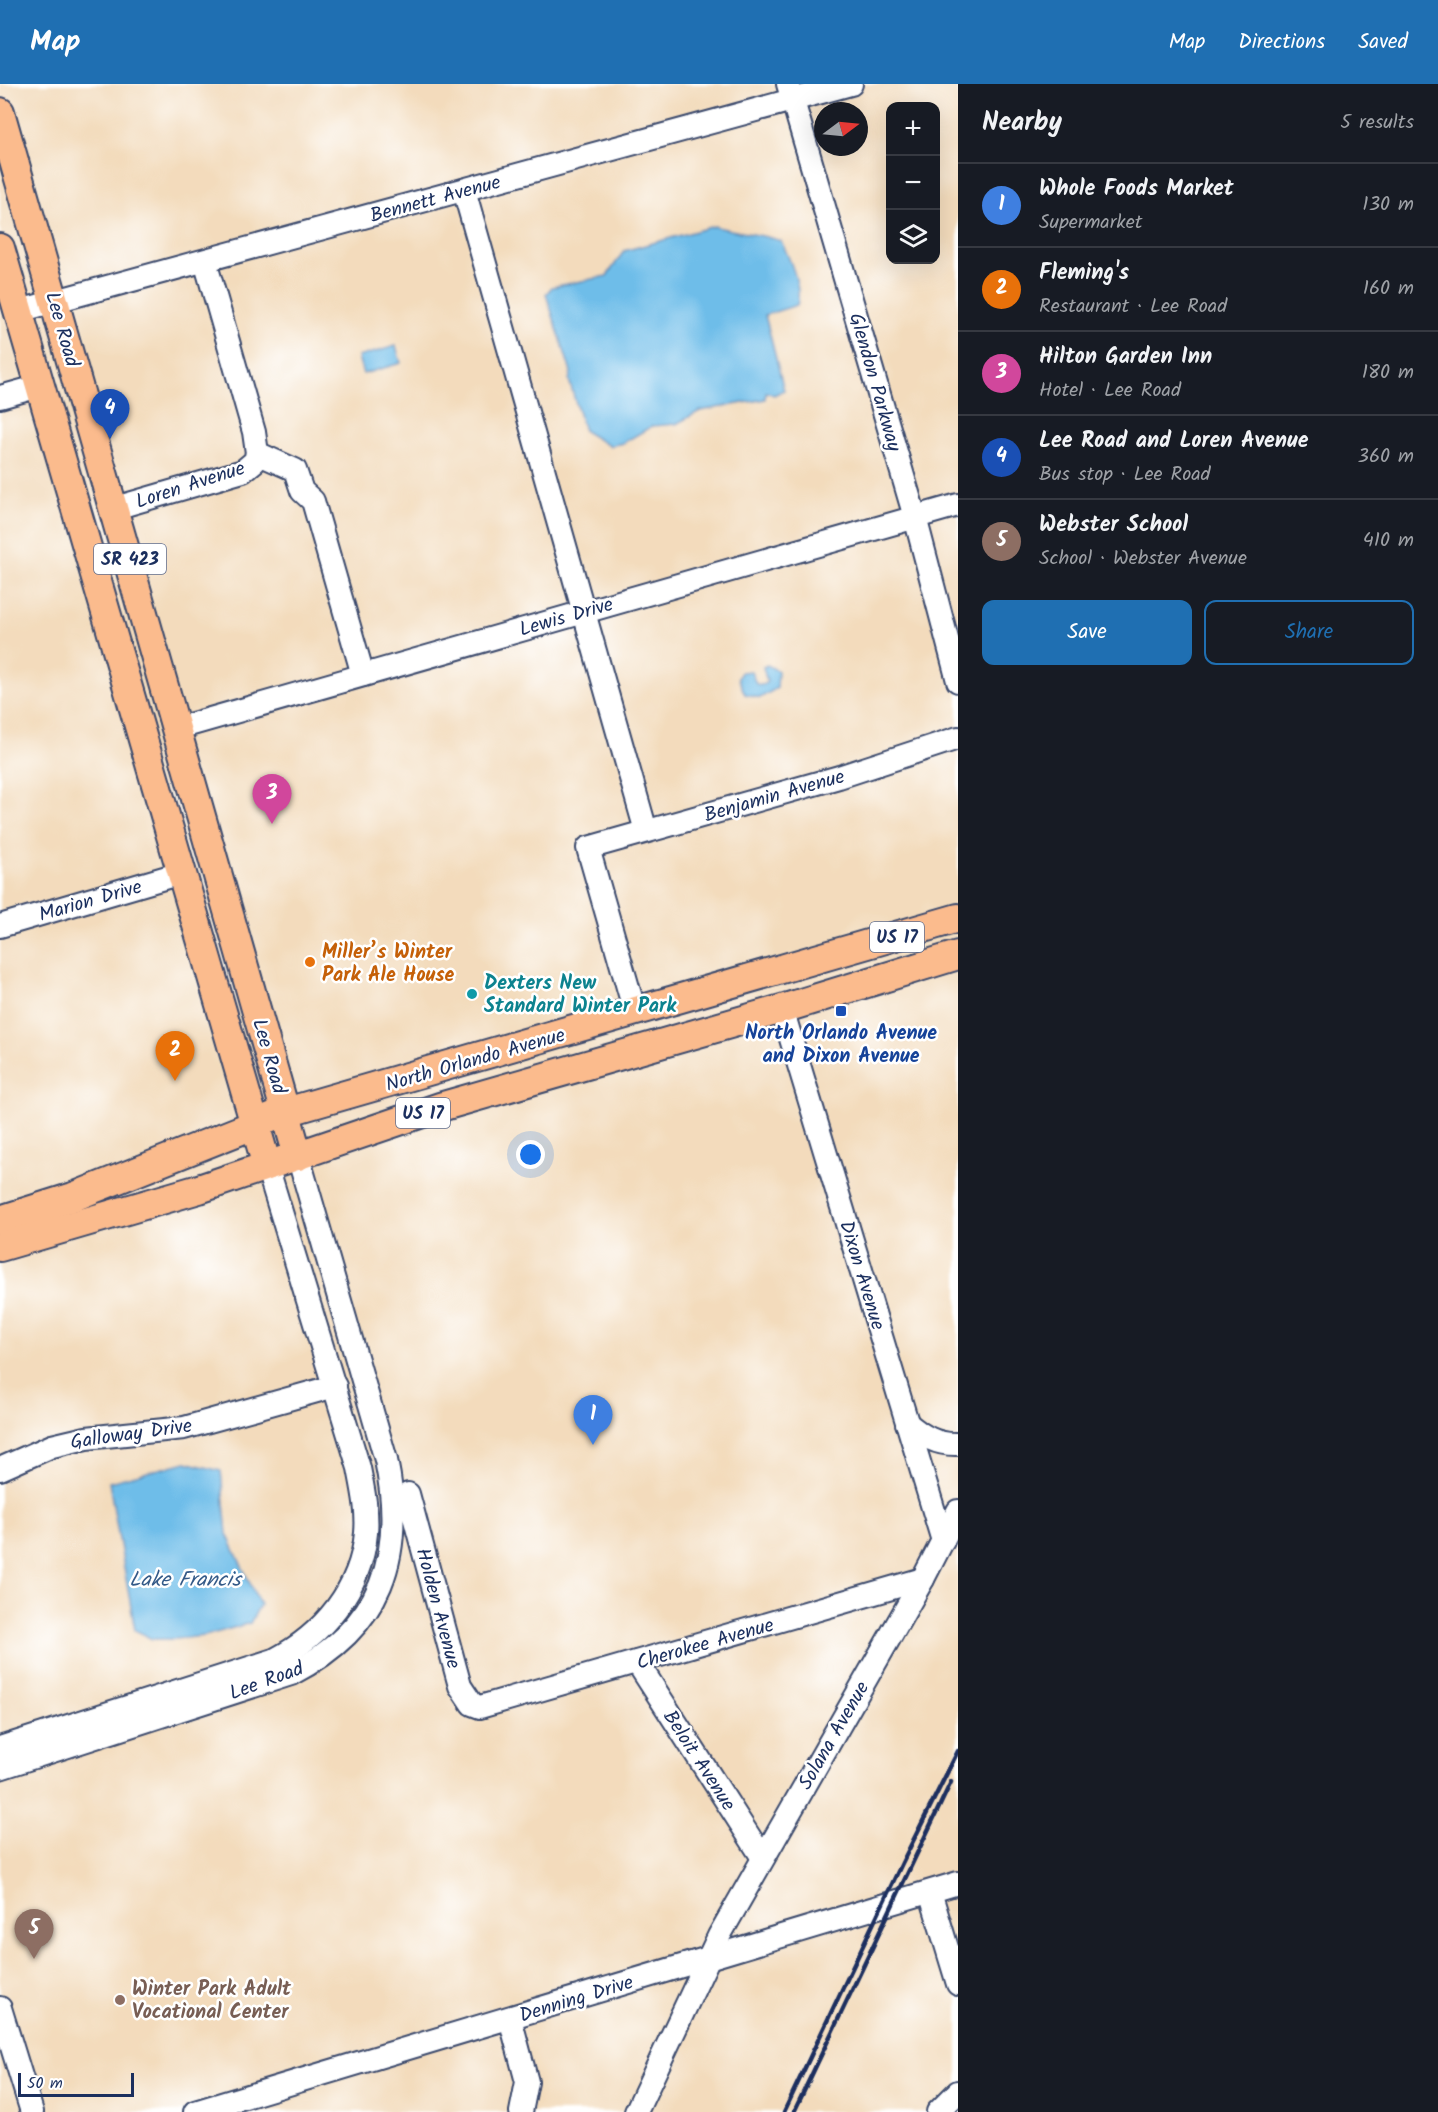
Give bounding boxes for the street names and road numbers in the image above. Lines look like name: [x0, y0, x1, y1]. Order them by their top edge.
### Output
street label: Bennett Avenue: [366, 167, 505, 233]
street label: Lee Road: [35, 288, 87, 372]
street label: Glendon Parkway: [839, 309, 909, 456]
street label: Loren Avenue: [132, 453, 249, 519]
road number: SR 423: [94, 544, 166, 574]
street label: Lewis Drive: [516, 589, 617, 647]
street label: Benjamin Avenue: [700, 762, 849, 832]
street label: Marion Drive: [35, 872, 146, 932]
road number: US 17: [870, 922, 924, 952]
street label: Lee Road: [242, 1015, 294, 1099]
street label: North Orlando Avenue: [382, 1020, 569, 1102]
road number: US 17: [396, 1098, 450, 1128]
street label: Dixon Avenue: [829, 1217, 893, 1334]
street label: Galloway Drive: [68, 1411, 194, 1459]
street label: Holden Avenue: [406, 1545, 469, 1673]
street label: Cherokee Avenue: [633, 1610, 778, 1680]
street label: Lee Road: [225, 1653, 309, 1710]
street label: Solana Avenue: [791, 1676, 879, 1796]
street label: Beloit Avenue: [654, 1704, 743, 1818]
street label: Denning Drive: [516, 1967, 638, 2032]

